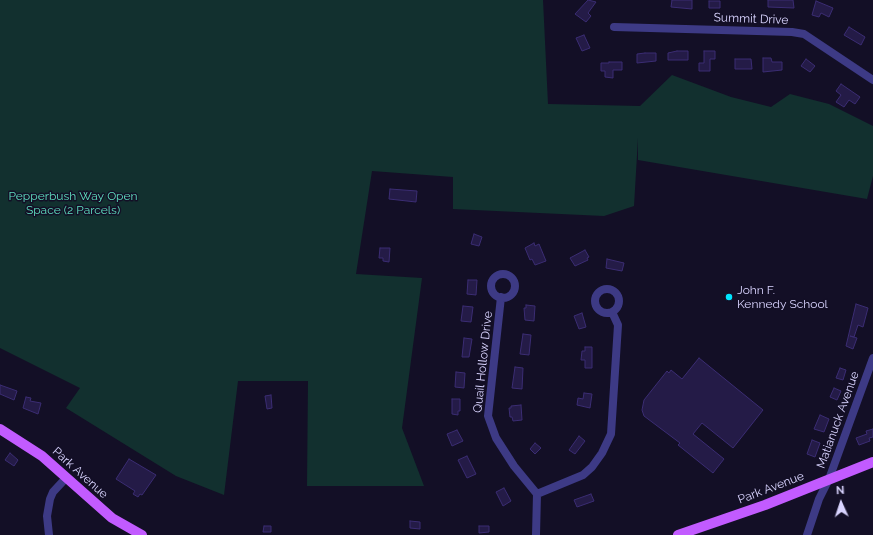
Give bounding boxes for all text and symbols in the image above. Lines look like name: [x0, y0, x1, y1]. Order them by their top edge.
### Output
street label: Summit Drive: [713, 10, 789, 28]
park label: Pepperbush Way Open Space (2 Parcels): [8, 189, 138, 217]
place label: John F. Kennedy School: [737, 283, 828, 311]
marker: John F. Kennedy School: [724, 292, 734, 302]
street label: Quail Hollow Drive: [470, 310, 496, 414]
street label: Matianuck Avenue: [814, 369, 862, 471]
street label: Park Avenue: [49, 444, 111, 502]
street label: Park Avenue: [736, 469, 806, 507]
north arrow: [821, 483, 861, 523]
text: N: [836, 484, 845, 497]

